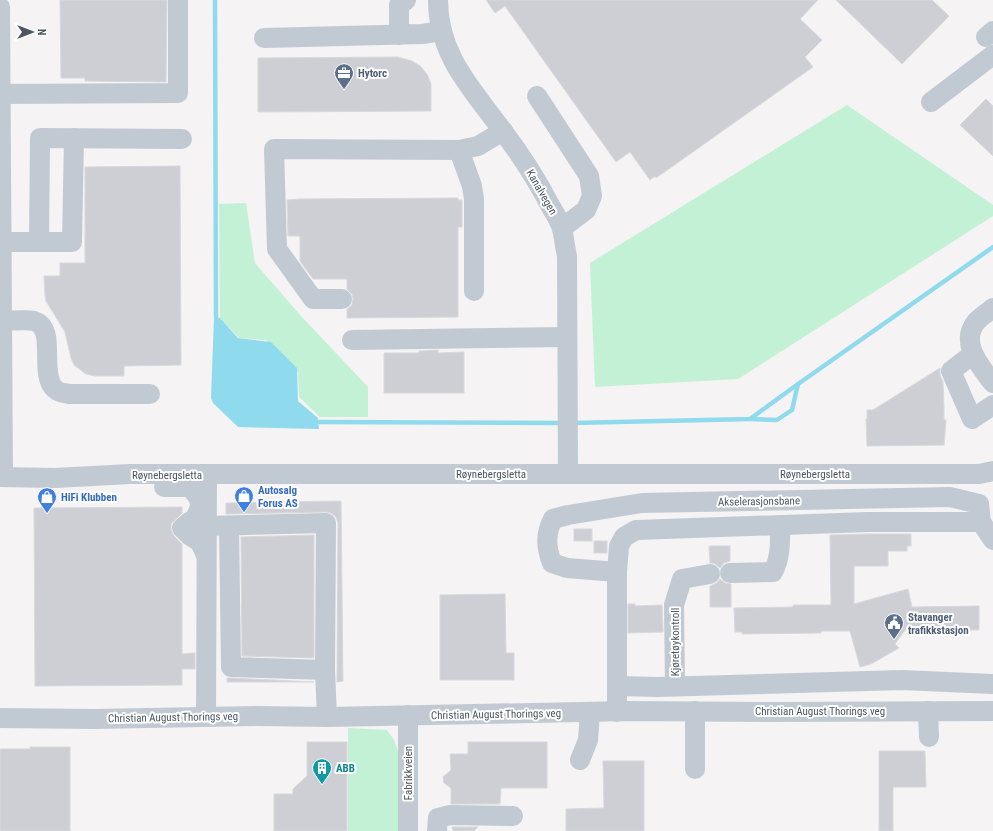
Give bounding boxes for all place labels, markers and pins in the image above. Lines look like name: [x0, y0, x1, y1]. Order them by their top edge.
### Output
office icon: Hytorc: [333, 62, 355, 90]
place label: Hytorc: [358, 67, 387, 80]
place label: Autosalg Forus AS: [258, 484, 298, 510]
shop icon: Autosalg Forus AS: [233, 485, 255, 513]
shop icon: HiFi Klubben: [36, 486, 58, 514]
place label: HiFi Klubben: [61, 491, 117, 504]
place label: Stavanger trafikkstasjon: [908, 611, 969, 637]
public building icon: Stavanger trafikkstasjon: [883, 612, 905, 640]
building icon: ABB: [311, 757, 333, 785]
place label: ABB: [336, 762, 355, 775]

